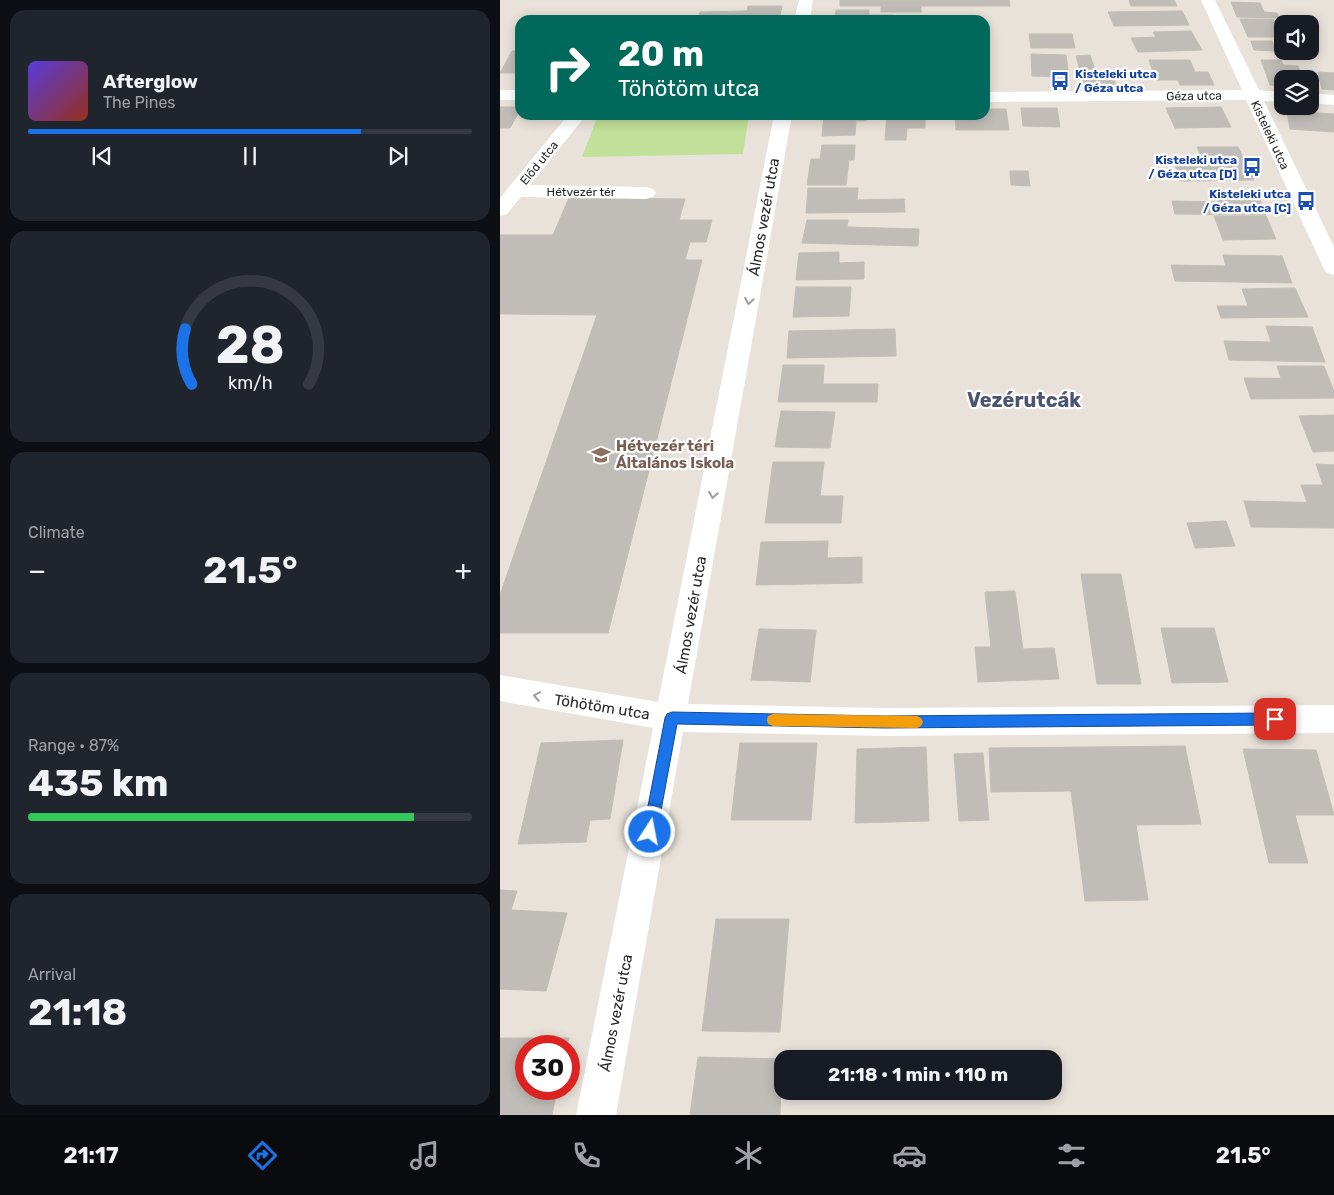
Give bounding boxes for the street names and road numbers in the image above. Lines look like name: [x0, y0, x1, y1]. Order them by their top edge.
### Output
street label: Géza utca: [1166, 89, 1222, 103]
street label: Kisteleki utca: [1248, 98, 1292, 172]
street label: Előd utca: [517, 138, 561, 188]
street label: Álmos vezér utca: [745, 157, 783, 277]
street label: Hétvezér tér: [547, 185, 616, 199]
street label: Álmos vezér utca: [672, 555, 710, 675]
street label: Töhötöm utca: [553, 691, 651, 723]
street label: Álmos vezér utca: [596, 953, 636, 1073]

